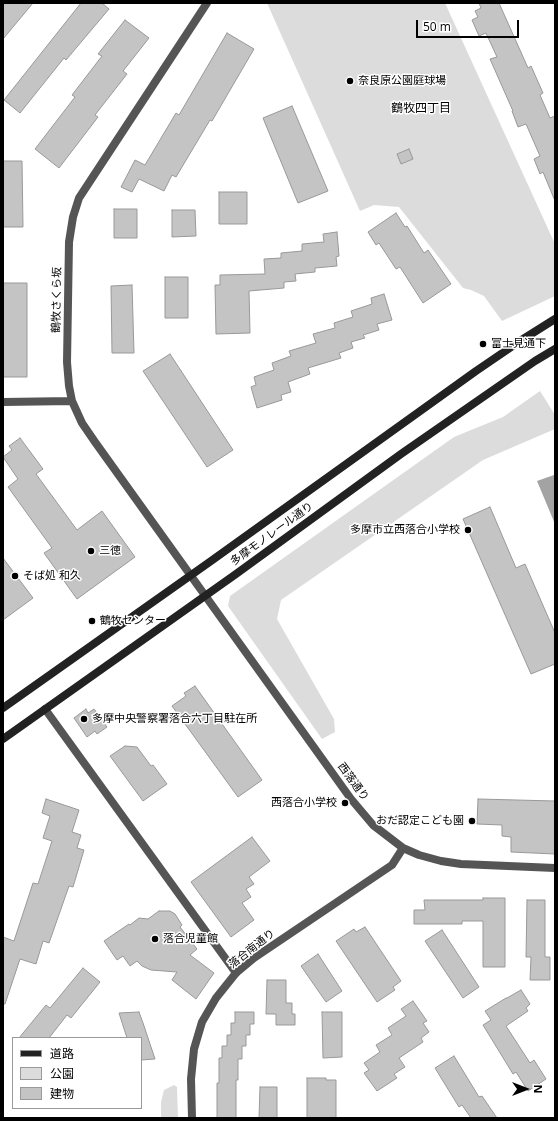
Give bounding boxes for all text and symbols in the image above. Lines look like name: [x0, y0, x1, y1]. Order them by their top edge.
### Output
scale bar: [418, 12, 521, 38]
text: 50 m: [423, 18, 451, 35]
place label: 奈良原公園庭球場: [358, 74, 446, 88]
marker: 奈良原公園庭球場: [345, 76, 355, 86]
district label: 鶴牧四丁目: [391, 102, 451, 116]
street label: 鶴牧さくら坂: [50, 267, 64, 333]
place label: 富士見通下: [491, 337, 546, 351]
marker: 富士見通下: [478, 339, 488, 349]
street label: 多摩モノレール通り: [228, 500, 316, 568]
place label: 多摩市立西落合小学校: [350, 523, 460, 537]
marker: 多摩市立西落合小学校: [463, 525, 473, 535]
place label: 三徳: [99, 544, 121, 558]
marker: 三徳: [86, 546, 96, 556]
place label: そば処 和久: [23, 569, 81, 583]
marker: そば処 和久: [10, 571, 20, 581]
place label: 鶴牧センター: [100, 614, 166, 628]
marker: 鶴牧センター: [87, 616, 97, 626]
place label: 多摩中央警察署落合六丁目駐在所: [92, 712, 257, 726]
marker: 多摩中央警察署落合六丁目駐在所: [79, 714, 89, 724]
street label: 西落通り: [335, 760, 371, 804]
place label: 西落合小学校: [271, 796, 337, 810]
marker: 西落合小学校: [340, 798, 350, 808]
place label: おだ認定こども園: [376, 814, 464, 828]
marker: おだ認定こども園: [467, 816, 477, 826]
street label: 落合南通り: [226, 927, 278, 971]
place label: 落合児童館: [163, 932, 218, 946]
marker: 落合児童館: [150, 934, 160, 944]
legend: [12, 1037, 142, 1109]
text: 道路: [50, 1045, 74, 1062]
text: 公園: [50, 1065, 74, 1082]
north arrow: [506, 1069, 546, 1109]
text: 建物: [50, 1085, 74, 1102]
text: N: [531, 1085, 546, 1093]

